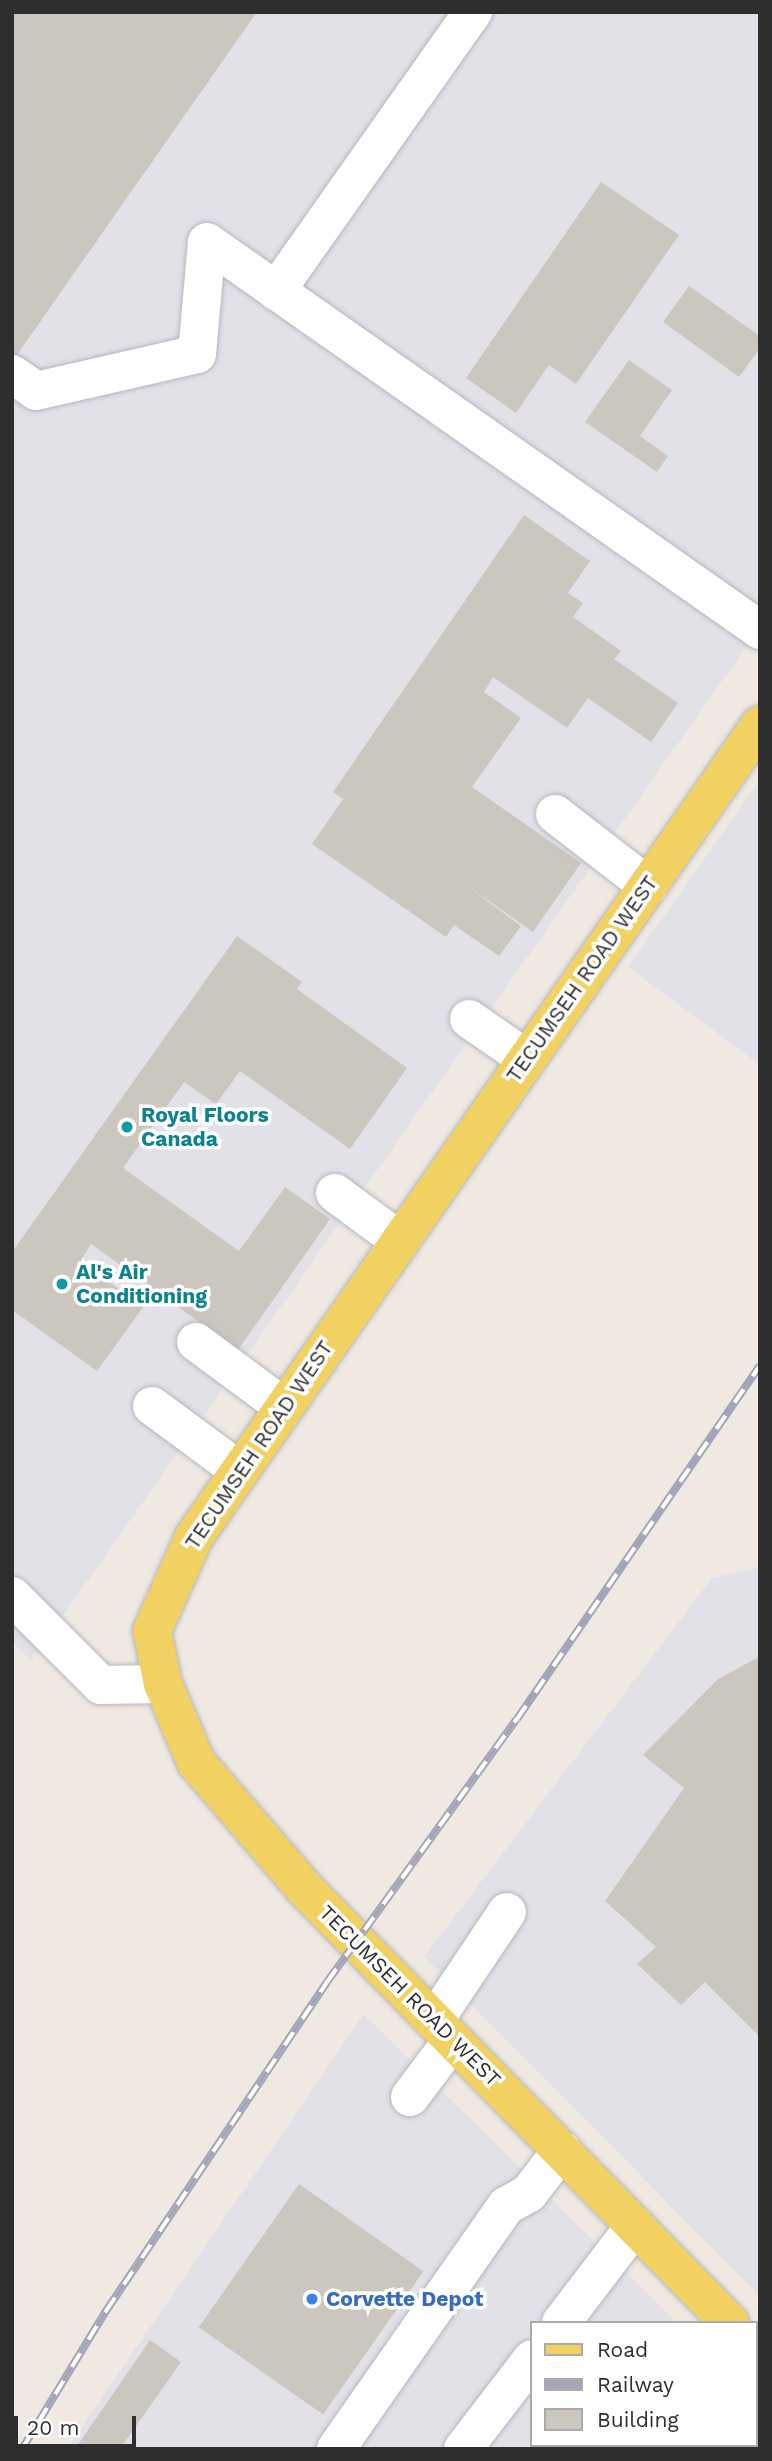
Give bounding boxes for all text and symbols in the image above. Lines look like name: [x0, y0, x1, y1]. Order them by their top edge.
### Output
street label: TECUMSEH ROAD WEST: [501, 871, 663, 1087]
place label: Royal Floors Canada: [141, 1102, 269, 1152]
marker: Royal Floors Canada: [119, 1119, 135, 1135]
place label: Al's Air Conditioning: [76, 1259, 207, 1309]
marker: Al's Air Conditioning: [54, 1276, 70, 1292]
street label: TECUMSEH ROAD WEST: [180, 1336, 338, 1554]
street label: TECUMSEH ROAD WEST: [314, 1900, 506, 2092]
place label: Corvette Depot: [326, 2286, 483, 2312]
marker: Corvette Depot: [304, 2291, 320, 2307]
legend: [530, 2321, 758, 2447]
text: Road: [597, 2337, 648, 2362]
text: Railway: [597, 2372, 674, 2397]
scale bar: [18, 2402, 140, 2446]
text: Building: [597, 2407, 679, 2432]
text: 20 m: [27, 2415, 79, 2440]

